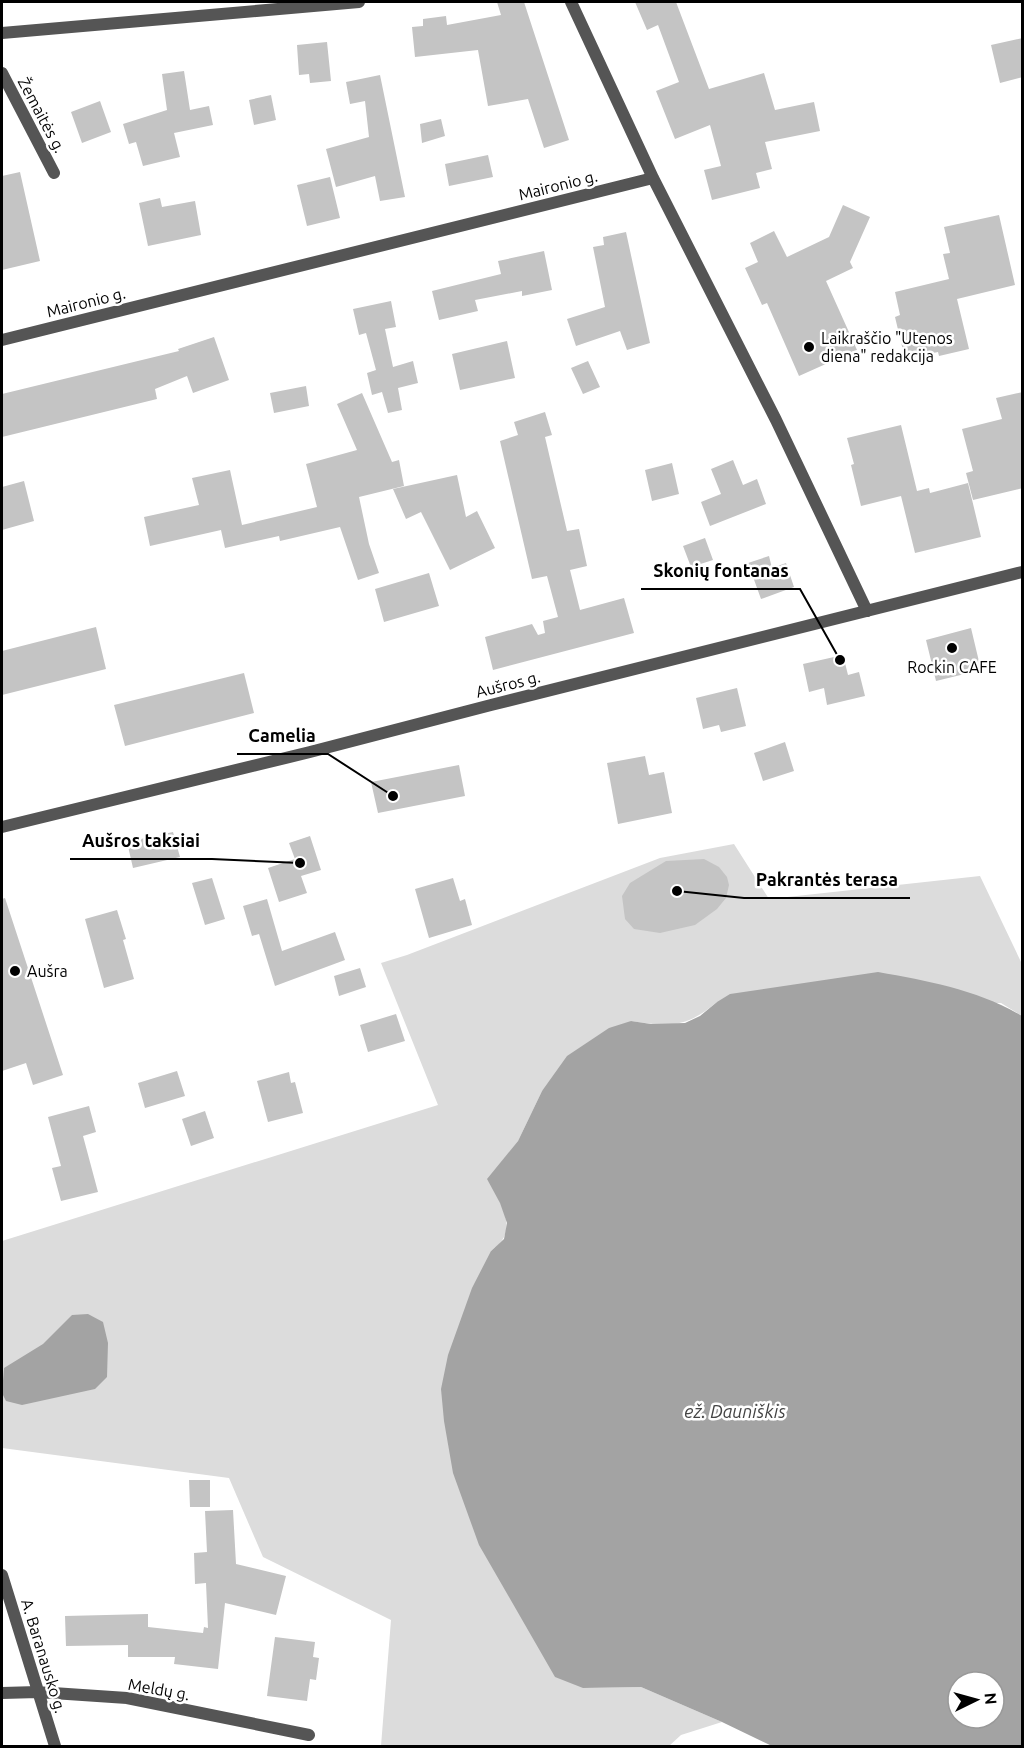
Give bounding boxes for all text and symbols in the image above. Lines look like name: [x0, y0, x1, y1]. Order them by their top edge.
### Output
street label: Žemaitės g.: [15, 74, 70, 156]
street label: Maironio g.: [517, 167, 599, 203]
street label: Maironio g.: [45, 284, 127, 320]
place label: Laikraščio "Utenos diena" redakcija: [821, 329, 953, 365]
marker: Laikraščio "Utenos diena" redakcija: [802, 340, 816, 354]
callout: Skonių fontanas: [641, 553, 800, 589]
text: Skonių fontanas: [653, 560, 789, 581]
marker: Rockin CAFE: [945, 641, 959, 655]
place label: Rockin CAFE: [907, 658, 997, 676]
street label: Aušros g.: [474, 667, 542, 701]
callout: Camelia: [237, 718, 328, 754]
text: Camelia: [248, 725, 316, 745]
callout: Aušros taksiai: [70, 823, 212, 859]
text: Aušros taksiai: [82, 830, 200, 850]
callout: Pakrantės terasa: [744, 862, 910, 898]
text: Pakrantės terasa: [756, 869, 898, 889]
place label: Aušra: [27, 962, 68, 980]
marker: Aušra: [8, 964, 22, 978]
water label: ež. Dauniškis: [684, 1401, 786, 1421]
street label: A. Baranausko g.: [18, 1597, 70, 1715]
north arrow: [946, 1670, 1006, 1730]
street label: Meldų g.: [127, 1675, 191, 1703]
text: N: [981, 1692, 1000, 1705]

